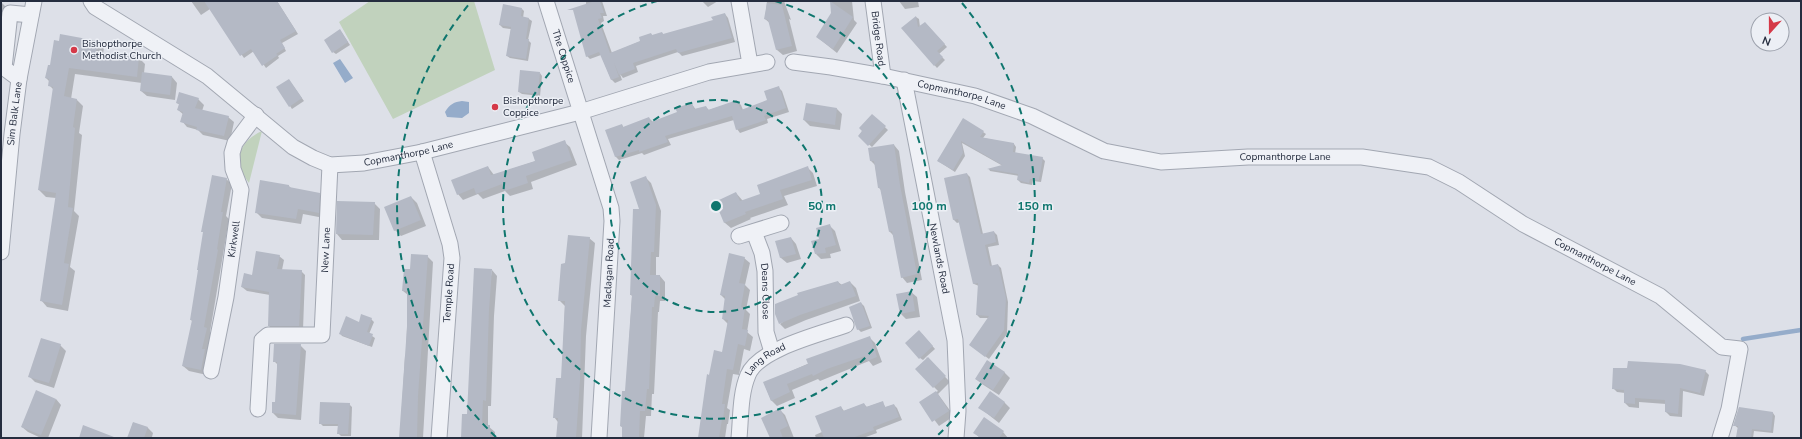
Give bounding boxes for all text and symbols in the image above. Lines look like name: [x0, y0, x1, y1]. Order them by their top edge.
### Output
street label: Bridge Road: [867, 10, 889, 67]
north arrow: [1750, 12, 1790, 52]
street label: The Coppice: [548, 28, 578, 85]
text: N: [1760, 32, 1773, 49]
place label: Bishopthorpe Methodist Church: [82, 37, 161, 63]
marker: Bishopthorpe Methodist Church: [69, 45, 79, 55]
street label: Copmanthorpe Lane: [916, 77, 1008, 113]
street label: Sim Balk Lane: [4, 81, 26, 146]
place label: Bishopthorpe Coppice: [503, 94, 563, 120]
marker: Bishopthorpe Coppice: [490, 102, 500, 112]
street label: Copmanthorpe Lane: [363, 137, 455, 170]
street label: Copmanthorpe Lane: [1239, 150, 1331, 164]
text: 50 m: [808, 198, 836, 214]
text: 100 m: [911, 198, 947, 214]
text: 150 m: [1017, 198, 1053, 214]
centre of rings: [709, 199, 723, 213]
street label: Kirkwell: [225, 220, 244, 258]
street label: Newlands Road: [925, 222, 953, 295]
street label: New Lane: [318, 227, 334, 273]
street label: Copmanthorpe Lane: [1551, 234, 1639, 289]
street label: Maclagan Road: [600, 238, 618, 308]
street label: Deans Close: [757, 262, 773, 320]
street label: Temple Road: [440, 263, 458, 323]
street label: Lang Road: [742, 340, 788, 378]

